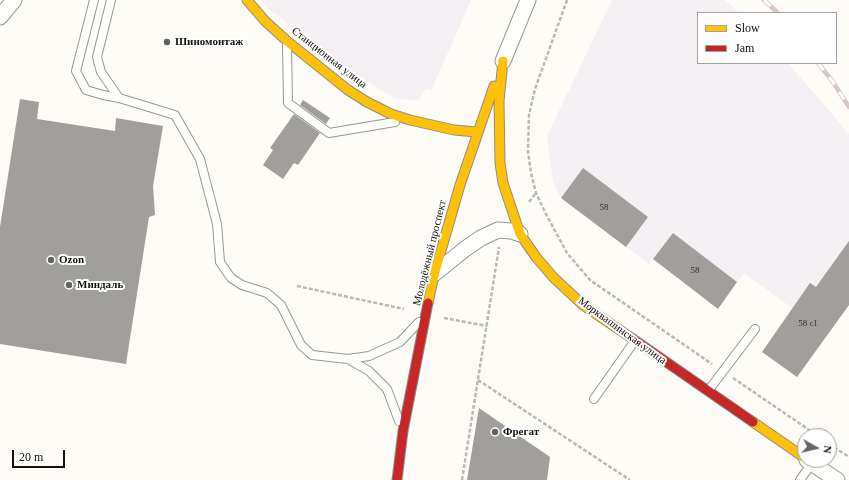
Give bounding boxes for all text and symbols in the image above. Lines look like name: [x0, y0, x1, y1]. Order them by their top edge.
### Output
legend: [697, 12, 837, 64]
text: Slow: [735, 21, 760, 35]
street label: Станционная улица: [289, 25, 369, 91]
place label: Шиномонтаж: [175, 35, 243, 49]
marker: Шиномонтаж: [162, 37, 172, 47]
text: Jam: [735, 41, 754, 55]
street label: Молодёжный проспект: [410, 199, 450, 307]
house number: 58: [600, 203, 608, 213]
place label: Ozon: [59, 253, 84, 267]
marker: Ozon: [46, 255, 56, 265]
house number: 58: [690, 266, 700, 276]
place label: Миндаль: [77, 278, 123, 292]
marker: Миндаль: [64, 280, 74, 290]
street label: Морквашинская улица: [575, 295, 669, 367]
house number: 58 с1: [798, 319, 818, 329]
place label: Фрегат: [503, 425, 539, 439]
marker: Фрегат: [490, 427, 500, 437]
north arrow: [797, 428, 837, 468]
scale bar: [14, 442, 67, 468]
text: N: [821, 445, 834, 454]
text: 20 m: [19, 450, 43, 464]

